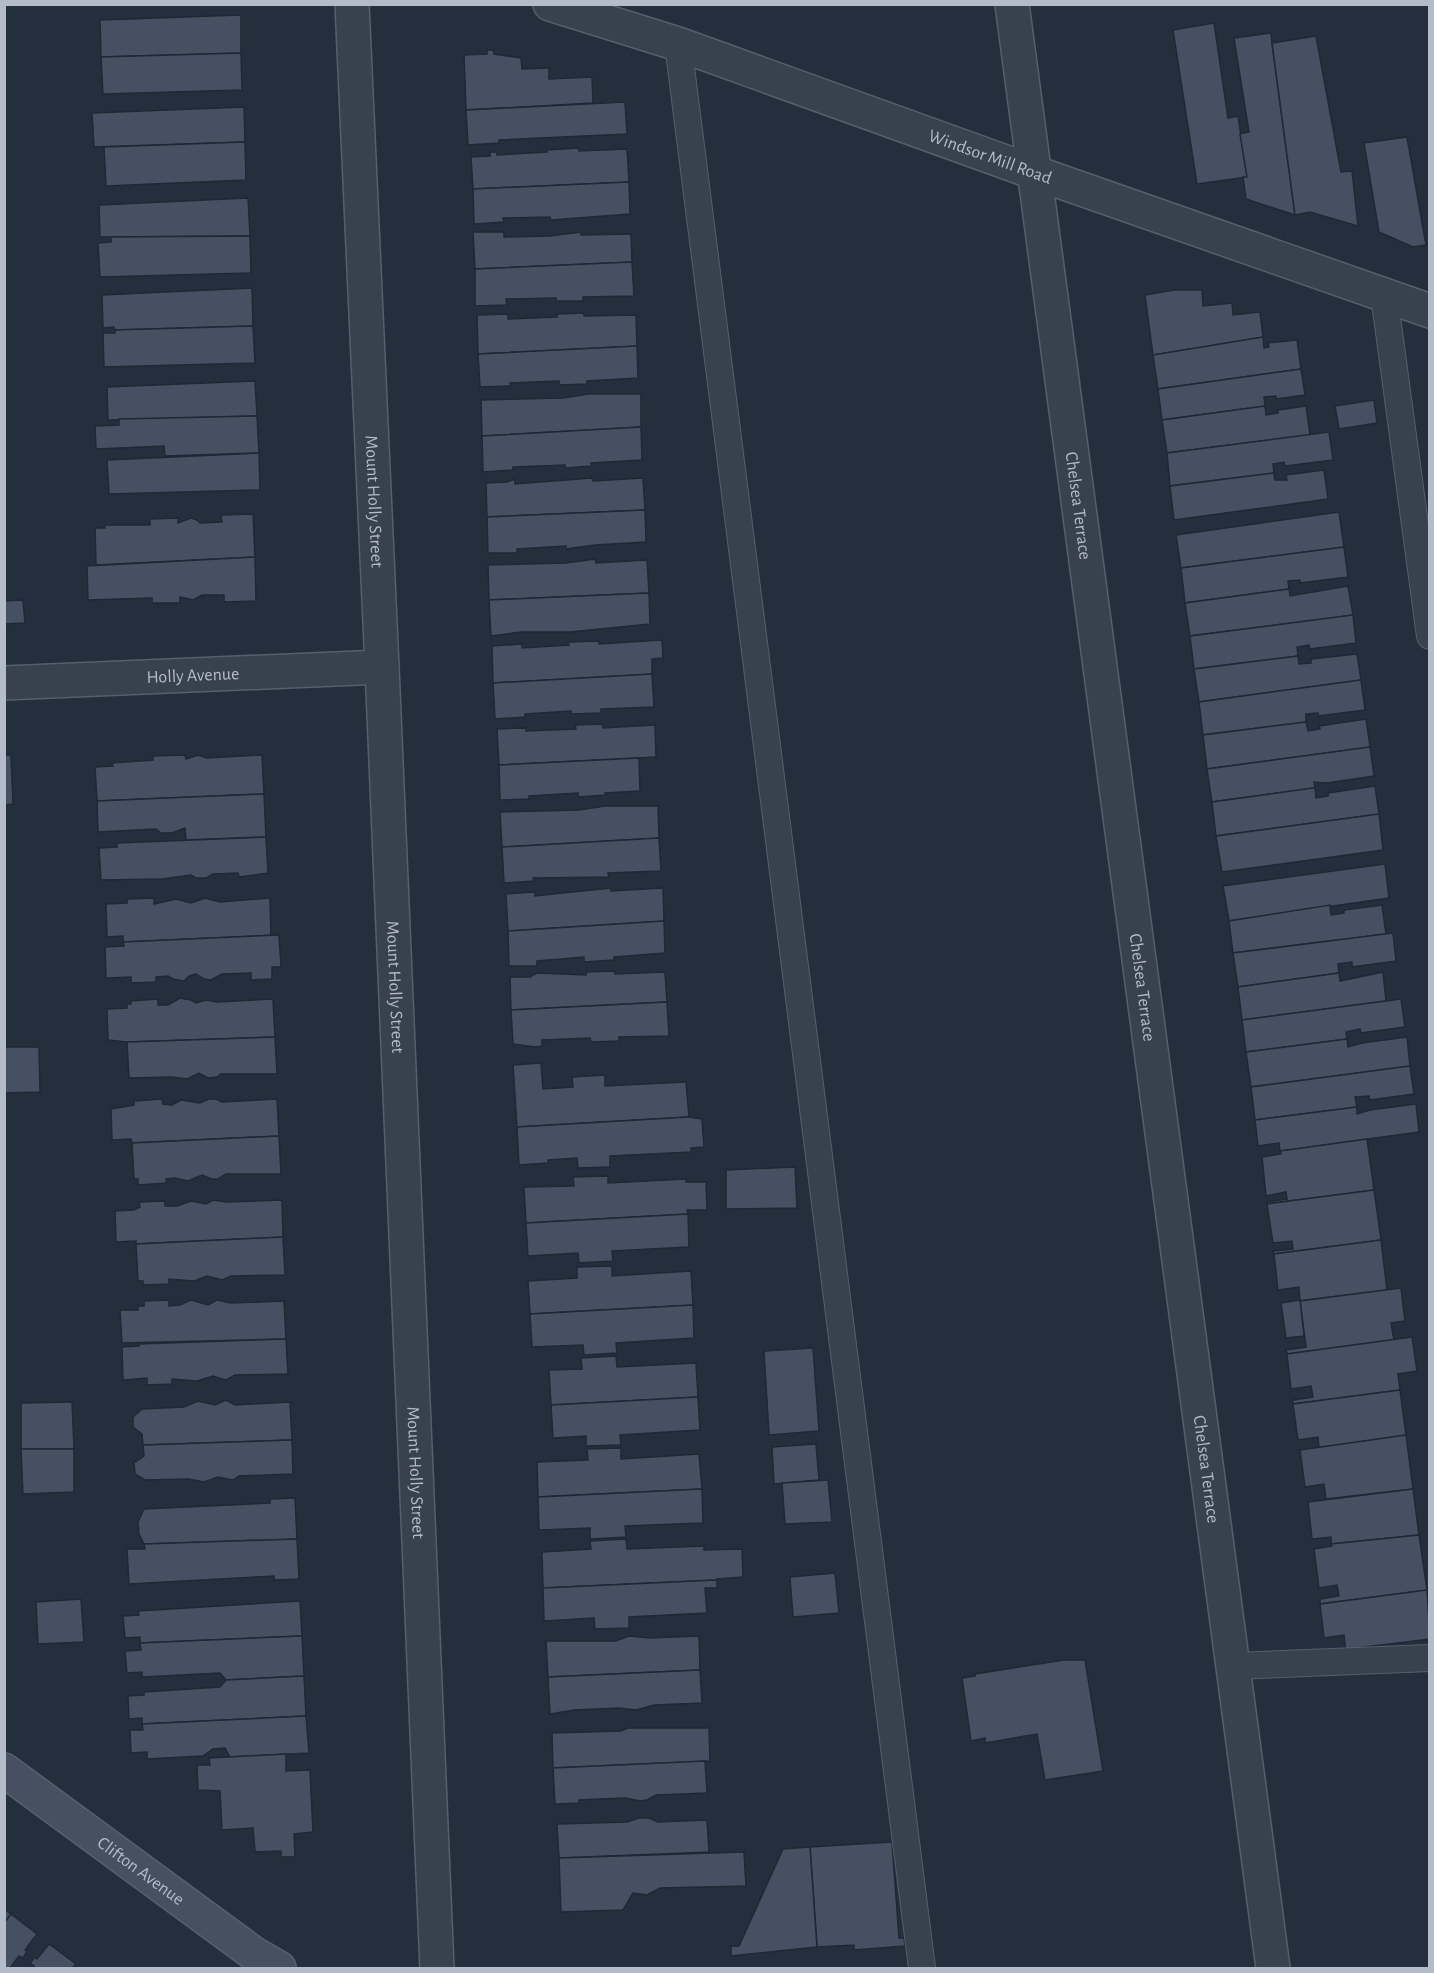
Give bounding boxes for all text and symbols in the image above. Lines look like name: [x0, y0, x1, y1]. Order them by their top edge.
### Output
street label: Windsor Mill Road: [926, 127, 1054, 188]
street label: Mount Holly Street: [362, 435, 386, 568]
street label: Chelsea Terrace: [1062, 451, 1094, 561]
street label: Holly Avenue: [146, 665, 240, 687]
street label: Mount Holly Street: [383, 921, 406, 1054]
street label: Chelsea Terrace: [1126, 932, 1158, 1043]
street label: Mount Holly Street: [403, 1406, 427, 1539]
street label: Chelsea Terrace: [1190, 1414, 1222, 1524]
street label: Clifton Avenue: [94, 1834, 187, 1909]

